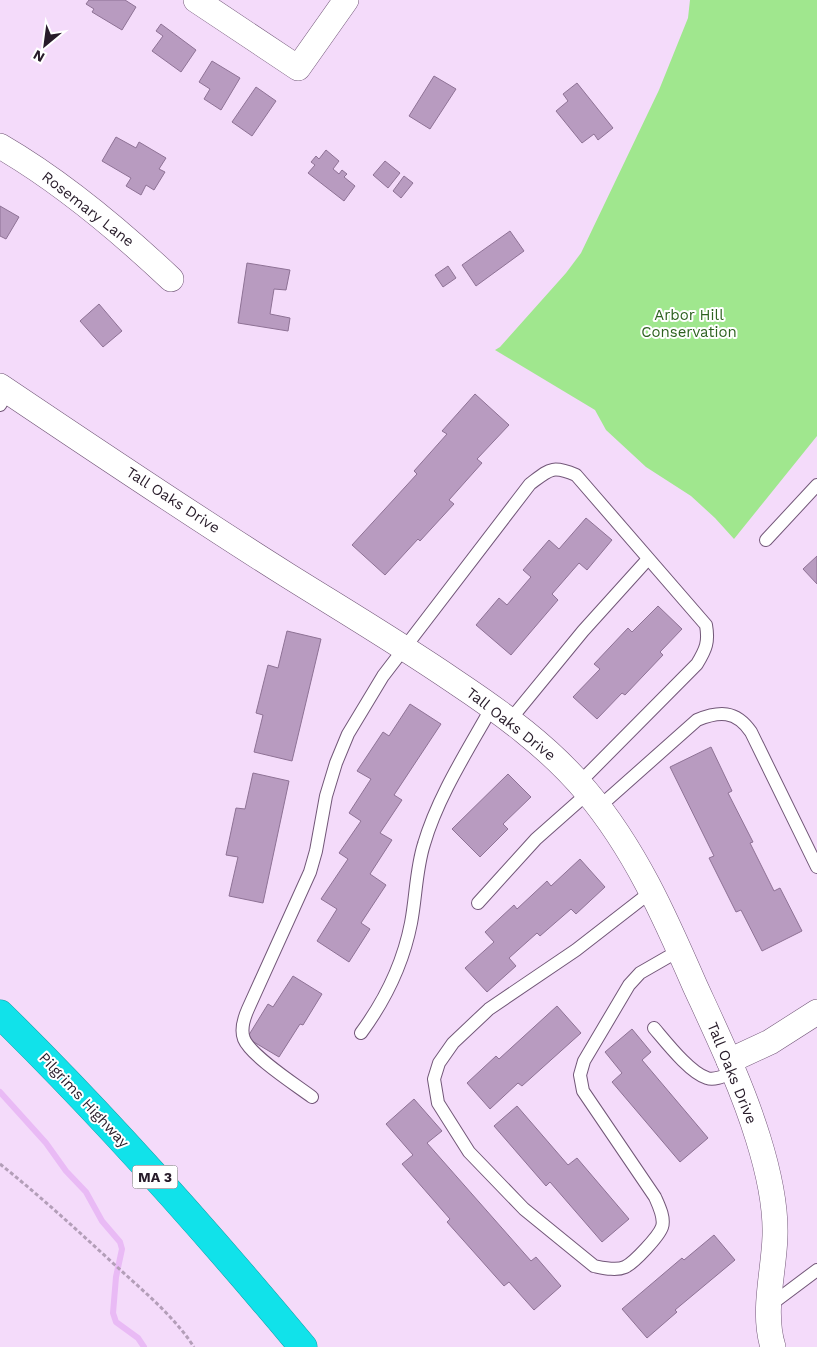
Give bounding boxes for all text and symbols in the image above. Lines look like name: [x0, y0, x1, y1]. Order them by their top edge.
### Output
north arrow: [20, 20, 70, 70]
text: N: [30, 47, 47, 66]
street label: Rosemary Lane: [38, 167, 138, 251]
park label: Arbor Hill Conservation: [641, 306, 737, 341]
street label: Tall Oaks Drive: [123, 463, 223, 537]
street label: Tall Oaks Drive: [463, 684, 559, 764]
street label: Tall Oaks Drive: [703, 1019, 761, 1127]
street label: Pilgrims Highway: [35, 1049, 133, 1151]
road number: MA 3: [132, 1166, 178, 1188]

